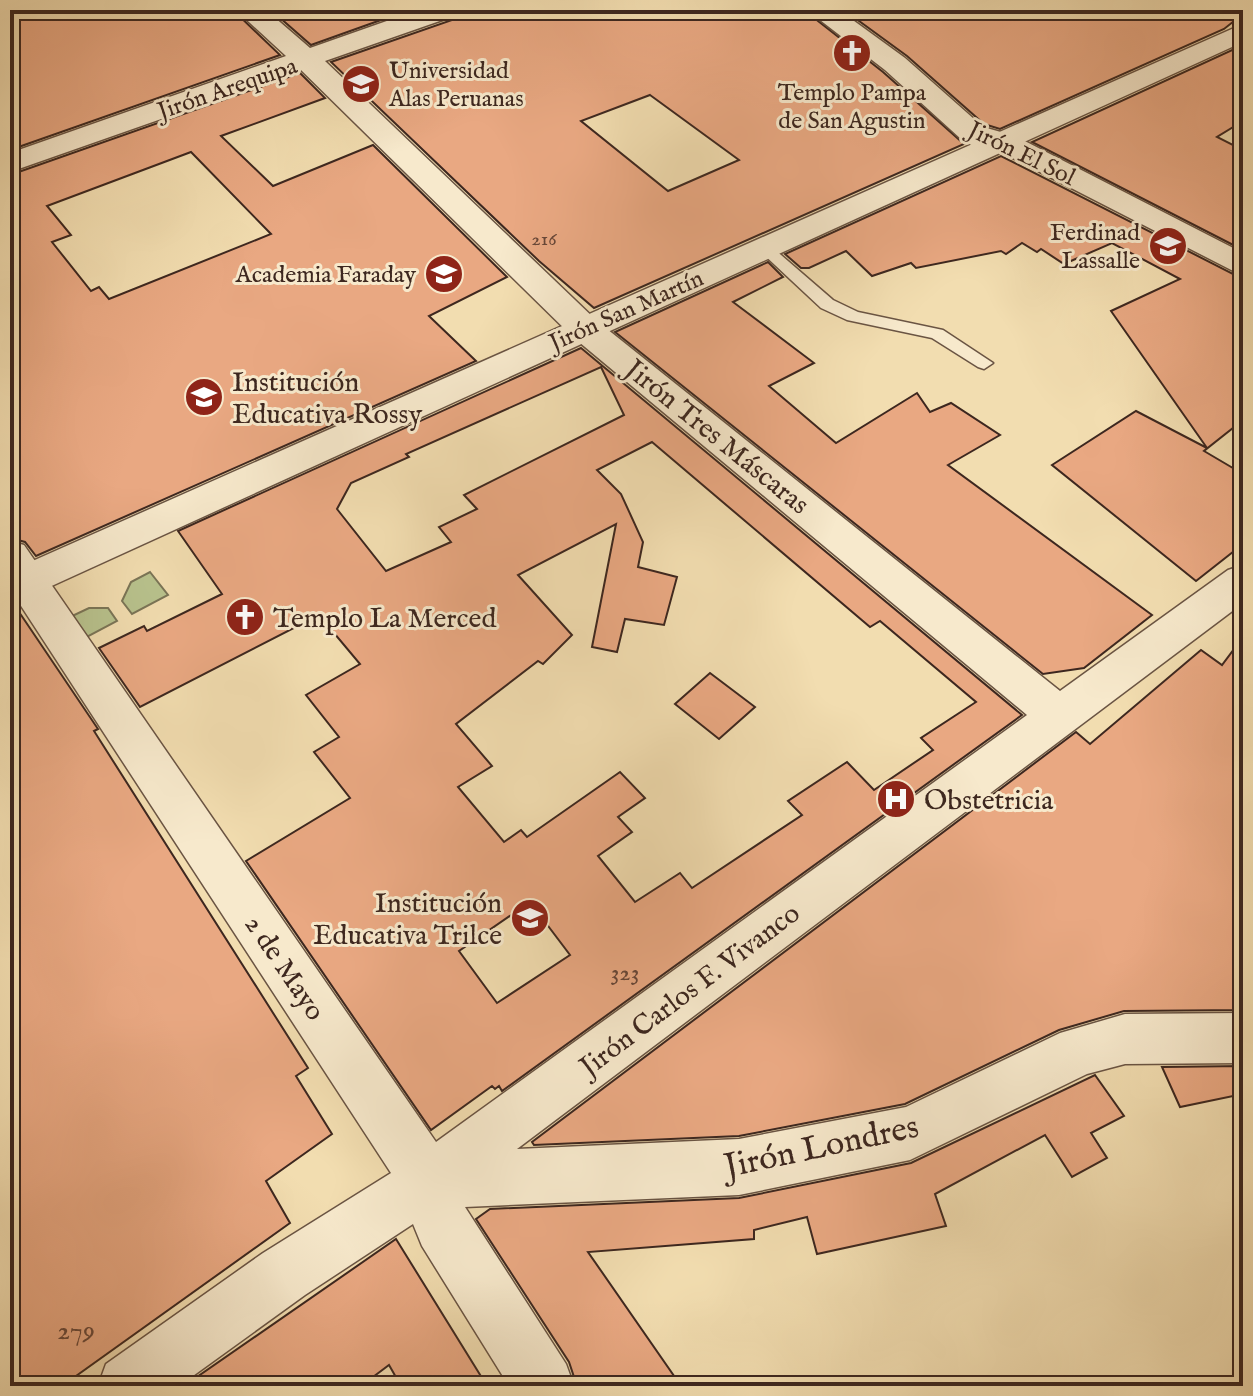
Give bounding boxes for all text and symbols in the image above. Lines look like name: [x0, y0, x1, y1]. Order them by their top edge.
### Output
church icon: Templo Pampa de San Agustin: [831, 32, 873, 74]
street label: Jirón Arequipa: [151, 51, 302, 129]
place label: Universidad Alas Peruanas: [388, 56, 524, 115]
school or university icon: Universidad Alas Peruanas: [340, 63, 382, 105]
place label: Templo Pampa de San Agustin: [778, 78, 927, 137]
street label: Jirón El Sol: [960, 114, 1081, 194]
place label: Ferdinad Lassalle: [1050, 218, 1140, 277]
school or university icon: Ferdinad Lassalle: [1147, 225, 1189, 267]
house number: 216: [531, 227, 557, 252]
school or university icon: Academia Faraday: [423, 253, 465, 295]
place label: Academia Faraday: [235, 260, 416, 291]
street label: Jirón San Martín: [542, 263, 709, 360]
street label: Jirón Tres Máscaras: [615, 351, 816, 523]
place label: Institución Educativa Rossy: [232, 366, 422, 433]
school or university icon: Institución Educativa Rossy: [183, 376, 225, 418]
church icon: Templo La Merced: [224, 596, 266, 638]
place label: Templo La Merced: [273, 602, 496, 637]
hospital icon: Obstetricia: [875, 778, 917, 820]
place label: Obstetricia: [924, 784, 1054, 819]
place label: Institución Educativa Trilce: [313, 887, 502, 954]
school or university icon: Institución Educativa Trilce: [509, 897, 551, 939]
street label: Jirón Carlos F. Vivanco: [571, 897, 808, 1087]
street label: 2 de Mayo: [236, 909, 332, 1028]
house number: 323: [610, 958, 640, 989]
street label: Jirón Londres: [716, 1106, 923, 1190]
house number: 279: [57, 1314, 95, 1349]

